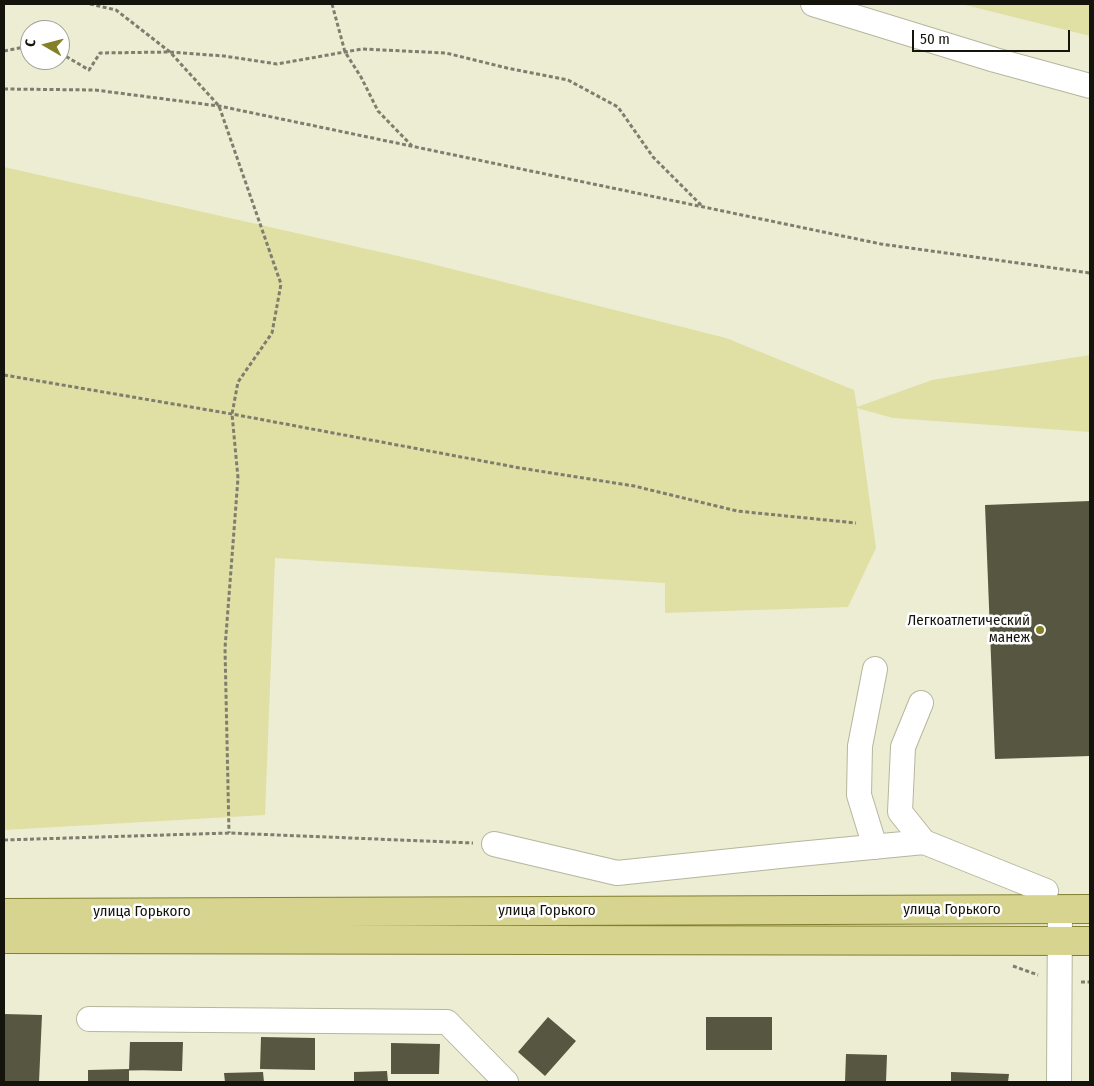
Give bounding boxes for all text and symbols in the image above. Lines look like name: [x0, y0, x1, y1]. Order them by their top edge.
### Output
north arrow: [20, 20, 70, 70]
scale bar: [914, 20, 1072, 52]
text: 50 m: [920, 30, 950, 48]
text: С: [22, 38, 40, 48]
place label: Легкоатлетический манеж: [908, 612, 1030, 647]
marker: Легкоатлетический манеж: [1034, 624, 1046, 636]
street label: улица Горького: [903, 901, 1001, 919]
street label: улица Горького: [498, 902, 596, 920]
street label: улица Горького: [93, 903, 191, 921]

